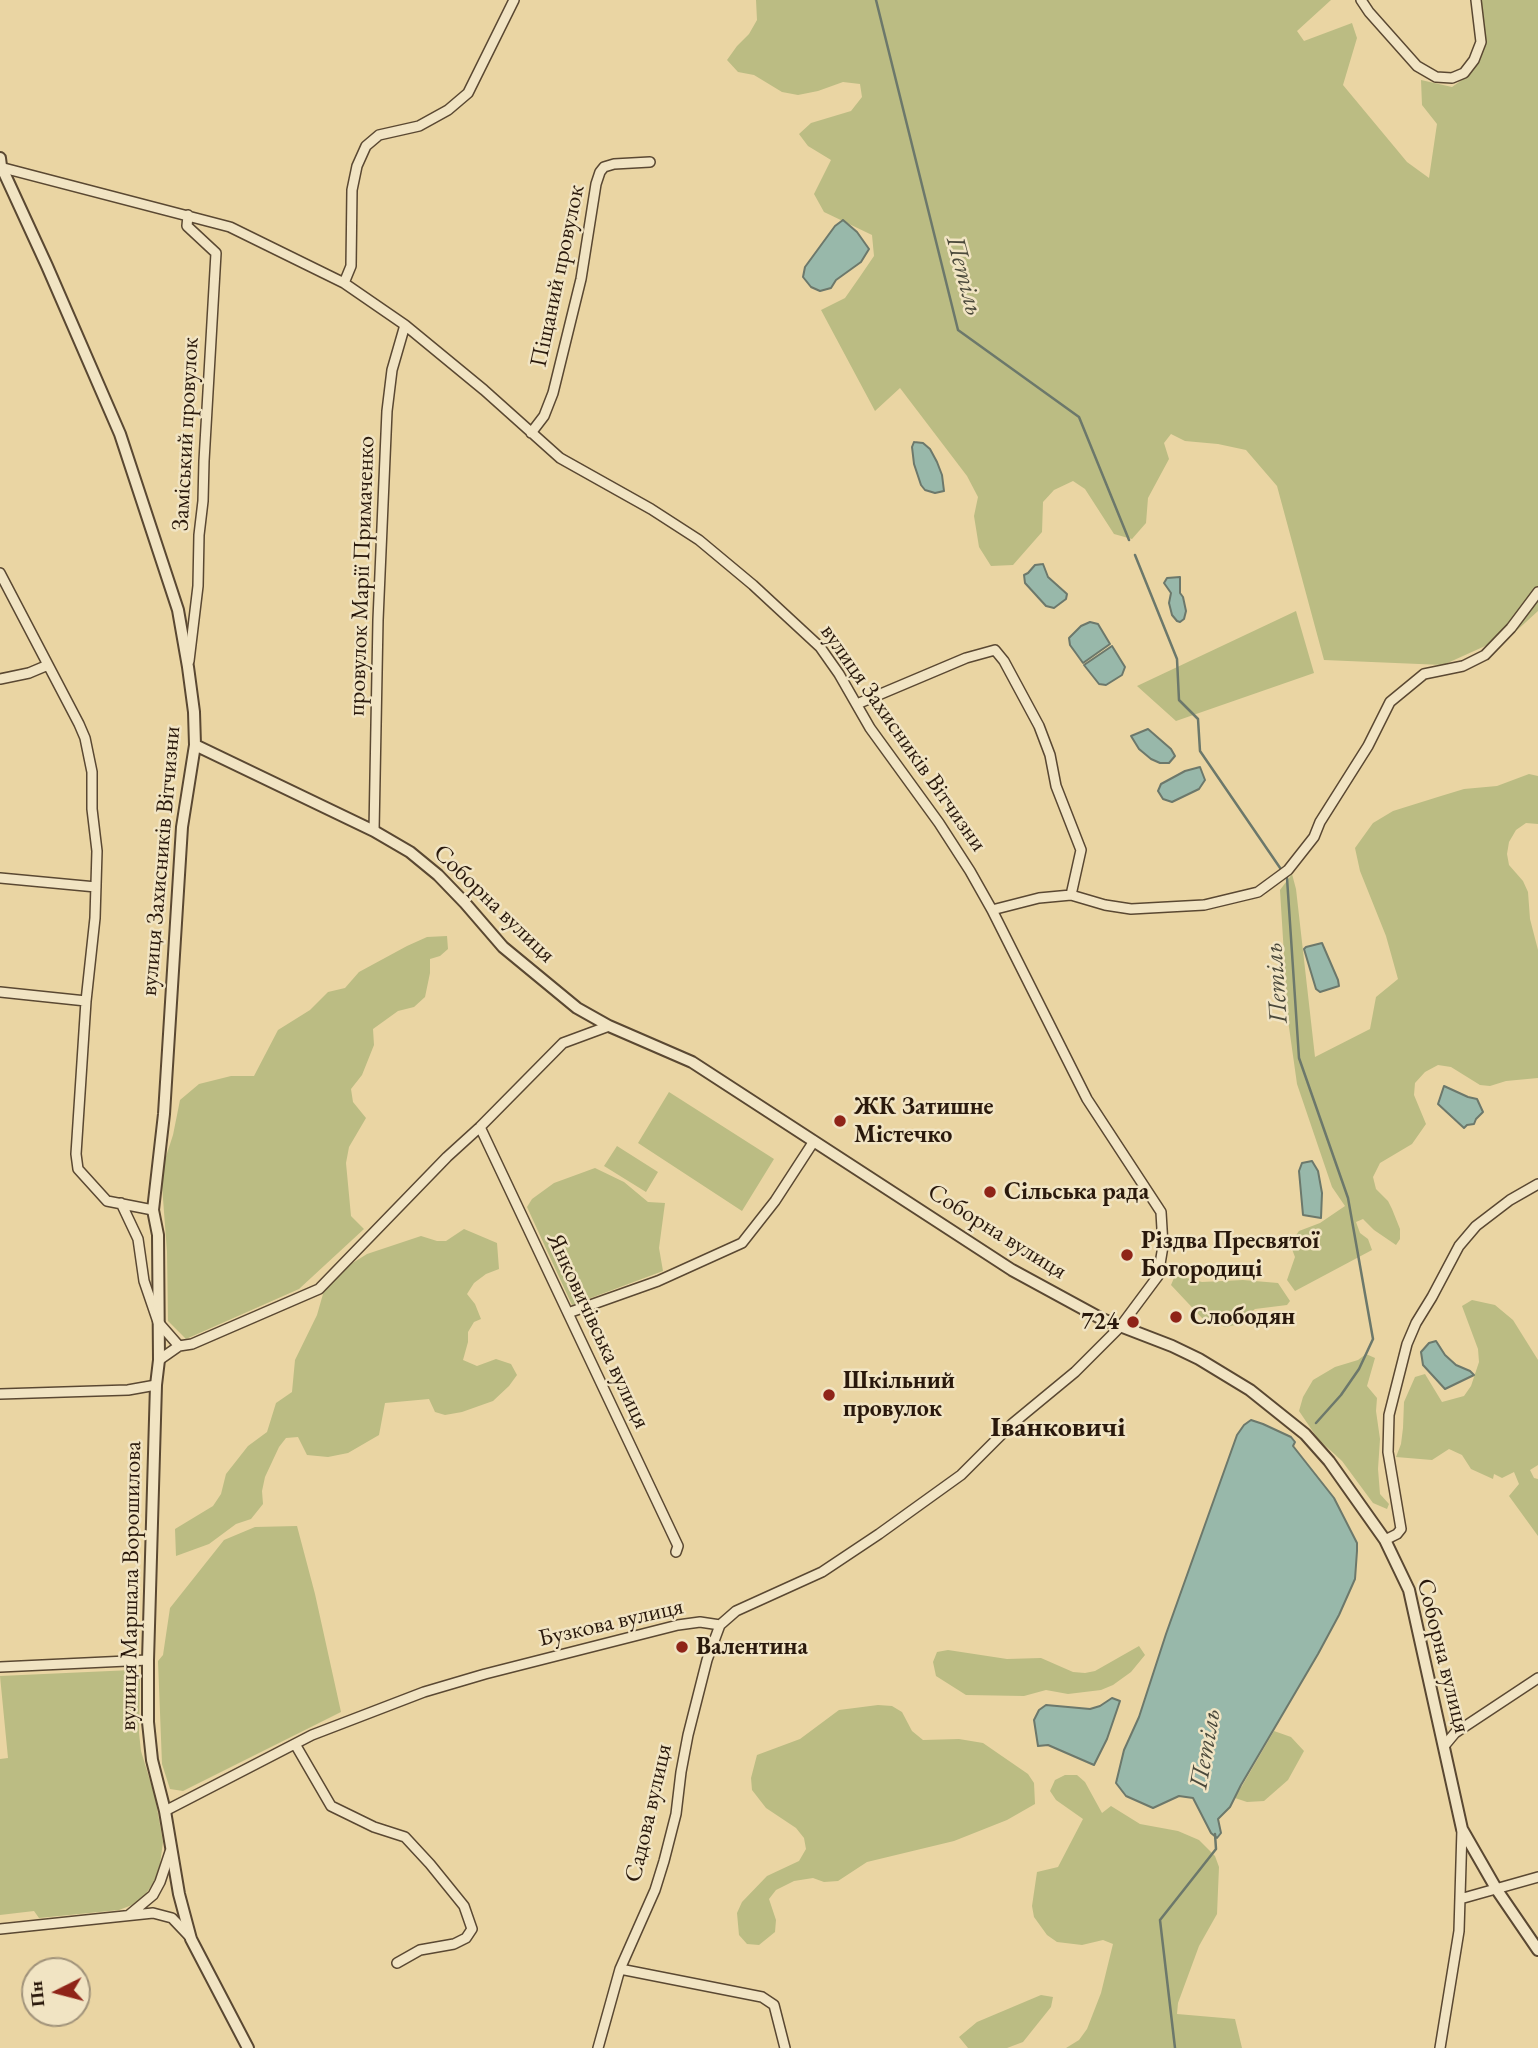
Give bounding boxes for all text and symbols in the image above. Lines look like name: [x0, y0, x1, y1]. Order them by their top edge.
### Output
street label: Піщаний провулок: [525, 182, 591, 370]
water label: Петіль: [938, 233, 990, 319]
street label: Заміський провулок: [167, 336, 205, 532]
street label: провулок Марії Примаченко: [343, 436, 381, 716]
street label: вулиця Захисників Вітчизни: [813, 619, 993, 857]
street label: вулиця Захисників Вітчизни: [135, 725, 187, 997]
street label: Соборна вулиця: [427, 839, 561, 969]
water label: Петіль: [1259, 942, 1295, 1024]
place label: ЖК Затишне Містечко: [854, 1093, 994, 1149]
marker: ЖК Затишне Містечко: [832, 1113, 848, 1129]
street label: Соборна вулиця: [922, 1178, 1072, 1286]
place label: Cільська рада: [1004, 1178, 1149, 1206]
marker: Cільська рада: [982, 1184, 998, 1200]
place label: Різдва Пресвятої Богородиці: [1141, 1227, 1319, 1283]
street label: Янковичівська вулиця: [540, 1229, 656, 1433]
marker: Різдва Пресвятої Богородиці: [1119, 1247, 1135, 1263]
place label: Слободян: [1190, 1303, 1295, 1331]
place label: 724: [1081, 1308, 1119, 1336]
marker: Слободян: [1168, 1309, 1184, 1325]
marker: 724: [1125, 1314, 1141, 1330]
place label: Шкільний провулок: [843, 1367, 955, 1423]
marker: Шкільний провулок: [821, 1387, 837, 1403]
district label: Іванковичі: [991, 1411, 1125, 1445]
street label: вулиця Маршала Ворошилова: [114, 1441, 148, 1731]
street label: Соборна вулиця: [1410, 1576, 1476, 1736]
street label: Бузкова вулиця: [536, 1592, 686, 1654]
place label: Валентина: [696, 1633, 808, 1661]
marker: Валентина: [674, 1639, 690, 1655]
water label: Петіль: [1184, 1706, 1228, 1792]
street label: Садова вулиця: [619, 1741, 679, 1885]
north arrow: [21, 1957, 91, 2027]
text: Пн: [23, 1980, 50, 2008]

